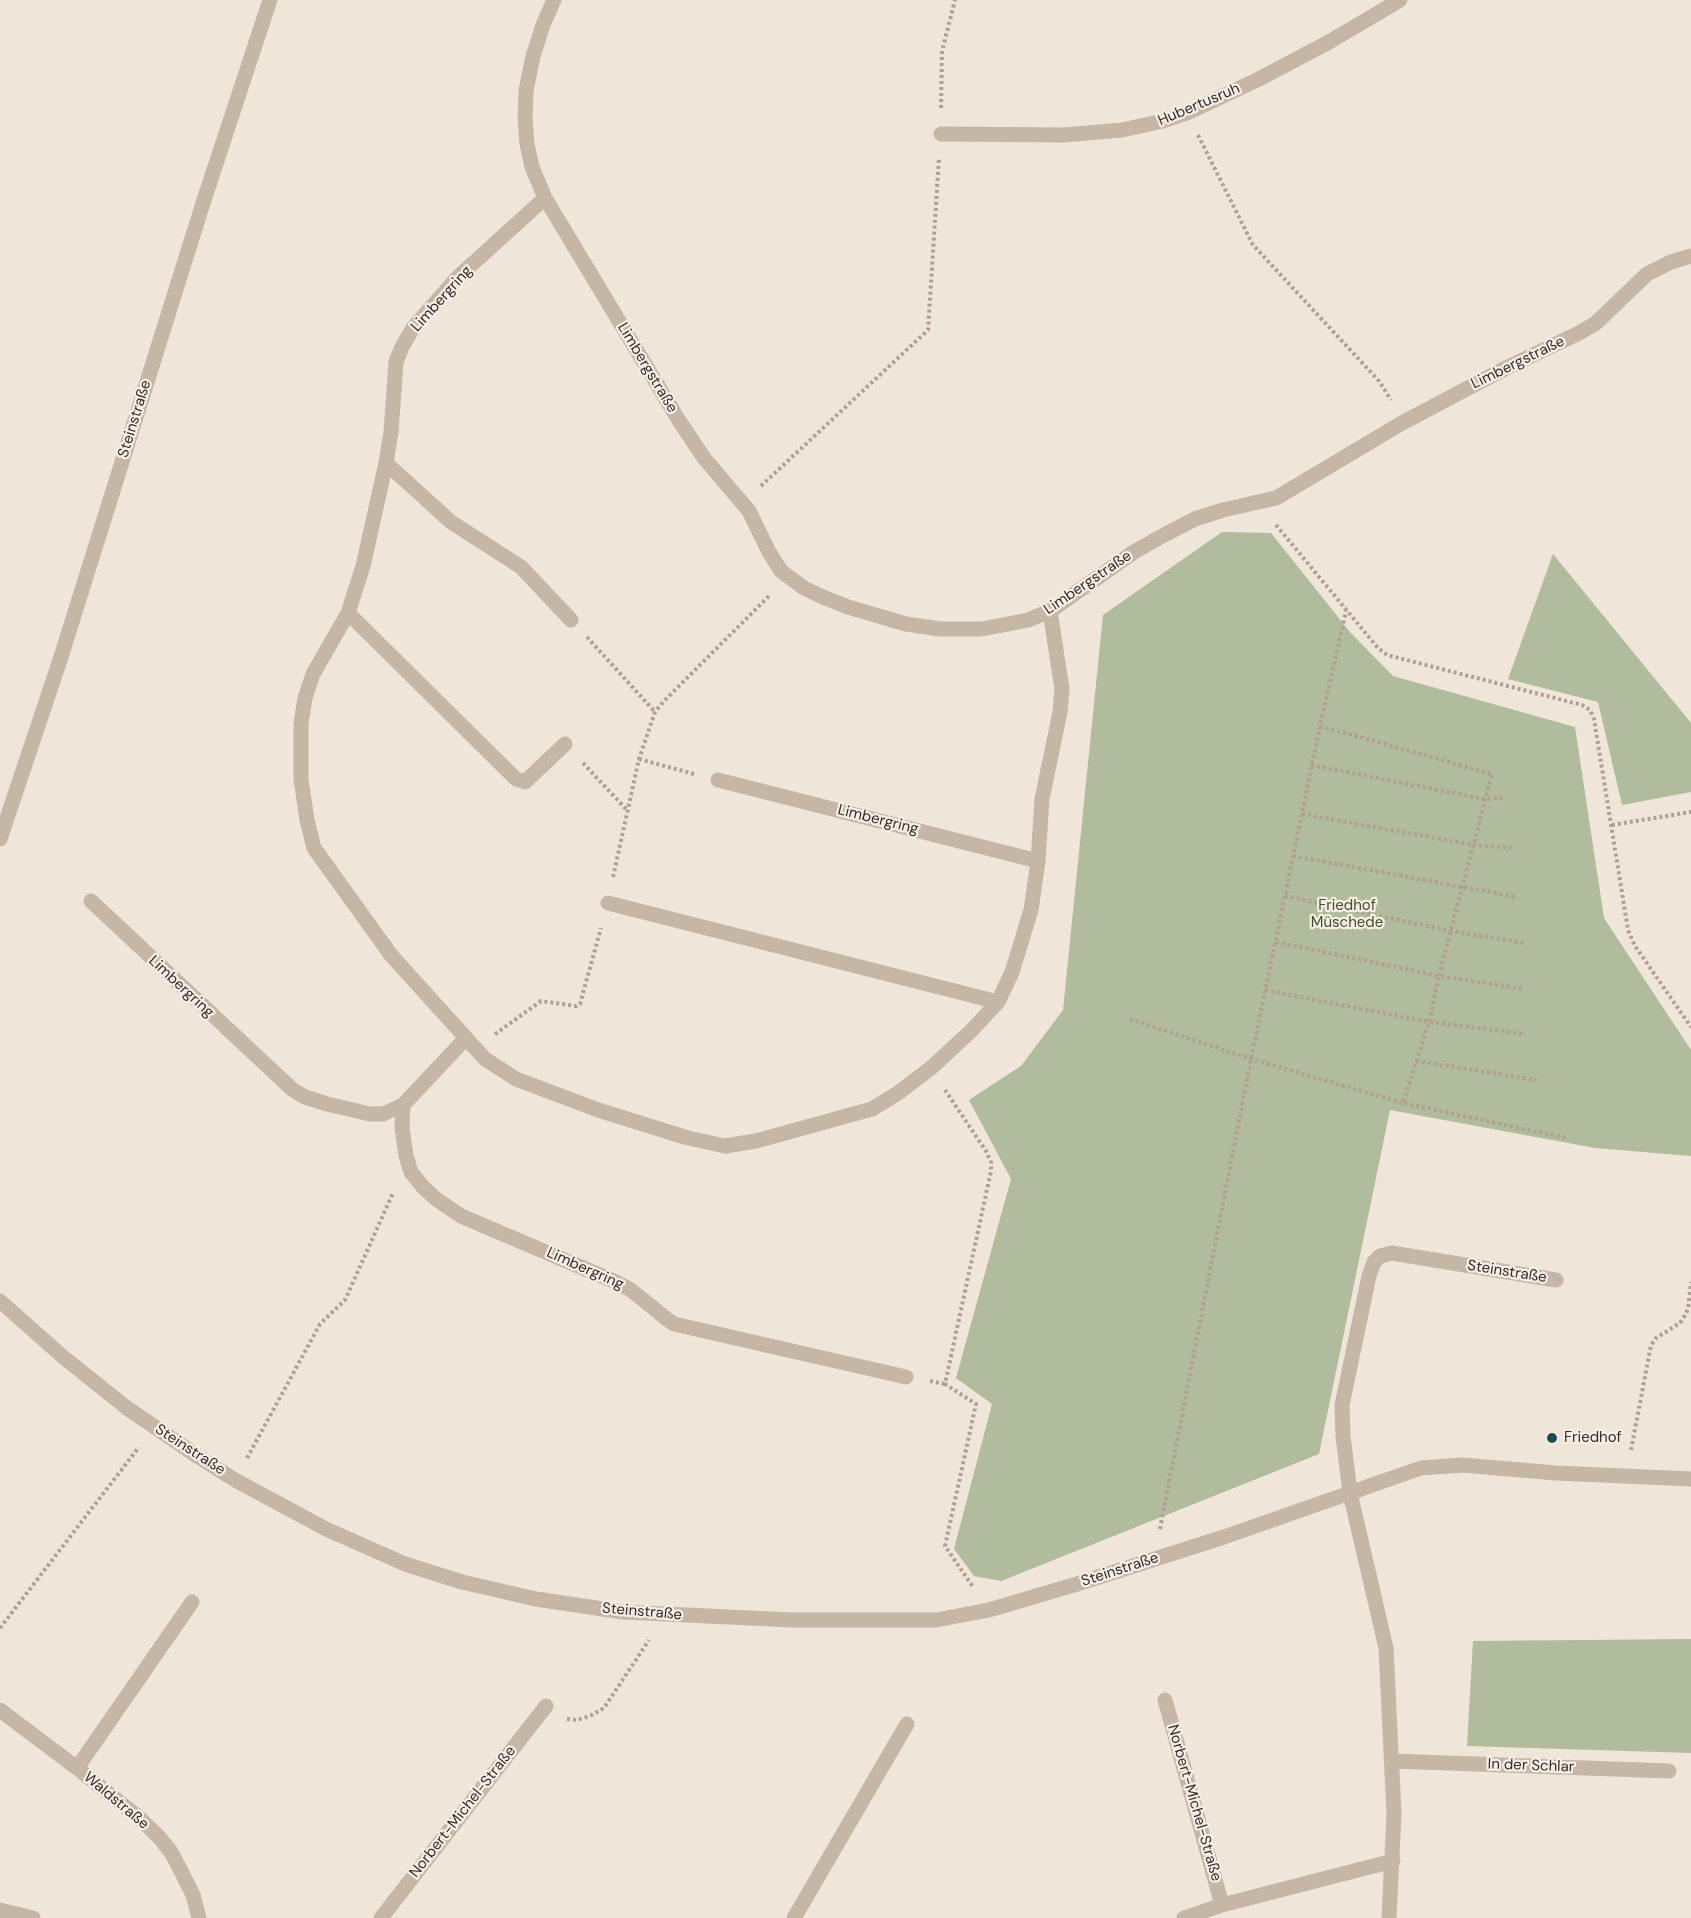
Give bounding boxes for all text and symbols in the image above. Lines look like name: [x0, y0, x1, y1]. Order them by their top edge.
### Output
street label: Hubertusruh: [1155, 80, 1243, 130]
street label: Limbergring: [408, 262, 476, 336]
street label: Limbergstraße: [613, 320, 681, 416]
street label: Limbergstraße: [1468, 333, 1568, 393]
street label: Steinstraße: [115, 378, 155, 460]
street label: Limbergstraße: [1041, 547, 1135, 619]
street label: Limbergring: [836, 801, 920, 839]
park label: Friedhof Müschede: [1311, 897, 1383, 932]
street label: Limbergring: [145, 952, 217, 1022]
street label: Limbergring: [544, 1244, 626, 1294]
street label: Steinstraße: [1466, 1257, 1548, 1287]
street label: Steinstraße: [152, 1421, 228, 1479]
place label: Friedhof: [1564, 1429, 1622, 1447]
marker: Friedhof: [1545, 1431, 1559, 1445]
street label: Steinstraße: [1079, 1549, 1161, 1591]
street label: Steinstraße: [601, 1600, 683, 1624]
street label: Norbert-Michel-Straße: [1163, 1723, 1225, 1883]
street label: Norbert-Michel-Straße: [406, 1743, 520, 1881]
street label: In der Schlar: [1487, 1755, 1575, 1777]
street label: Waldstraße: [80, 1768, 152, 1834]

